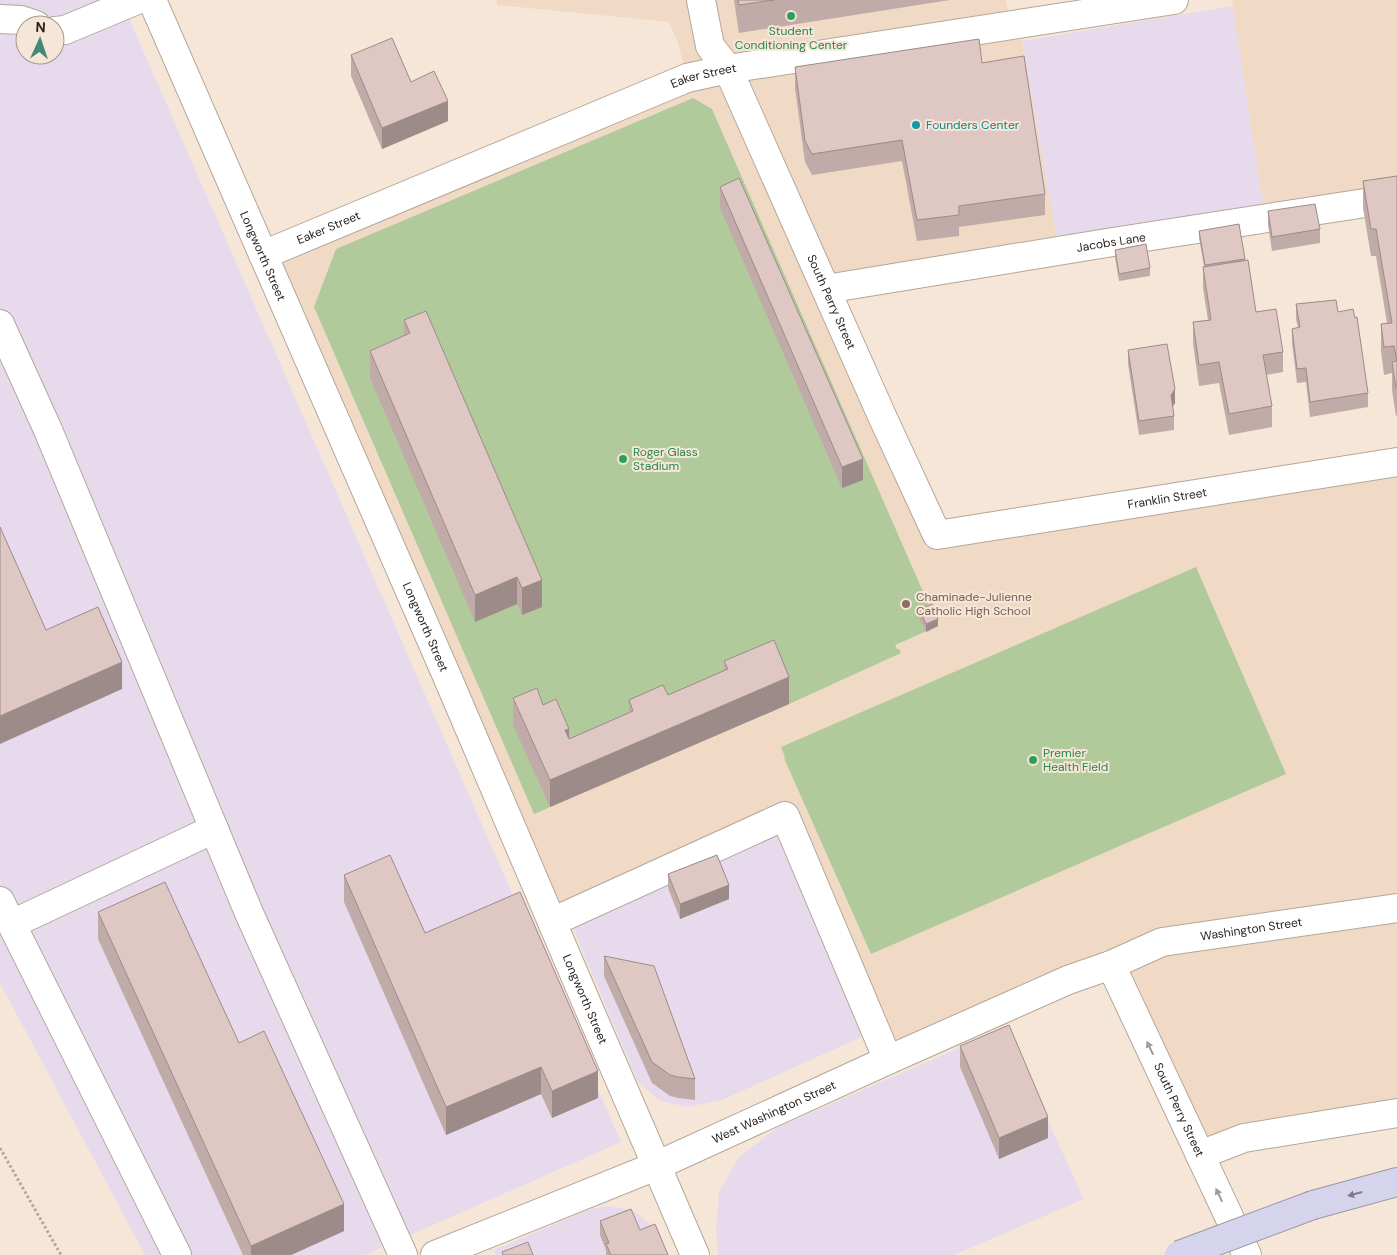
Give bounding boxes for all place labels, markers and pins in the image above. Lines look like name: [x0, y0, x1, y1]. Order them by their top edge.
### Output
marker: Student Conditioning Center: [785, 10, 797, 22]
place label: Student Conditioning Center: [735, 23, 848, 53]
place label: Founders Center: [926, 117, 1020, 133]
marker: Founders Center: [910, 119, 922, 131]
place label: Roger Glass Stadium: [633, 444, 698, 474]
marker: Roger Glass Stadium: [617, 453, 629, 465]
place label: Chaminade-Julienne Catholic High School: [916, 589, 1032, 619]
marker: Chaminade-Julienne Catholic High School: [900, 598, 912, 610]
place label: Premier Health Field: [1043, 745, 1108, 775]
marker: Premier Health Field: [1027, 754, 1039, 766]

